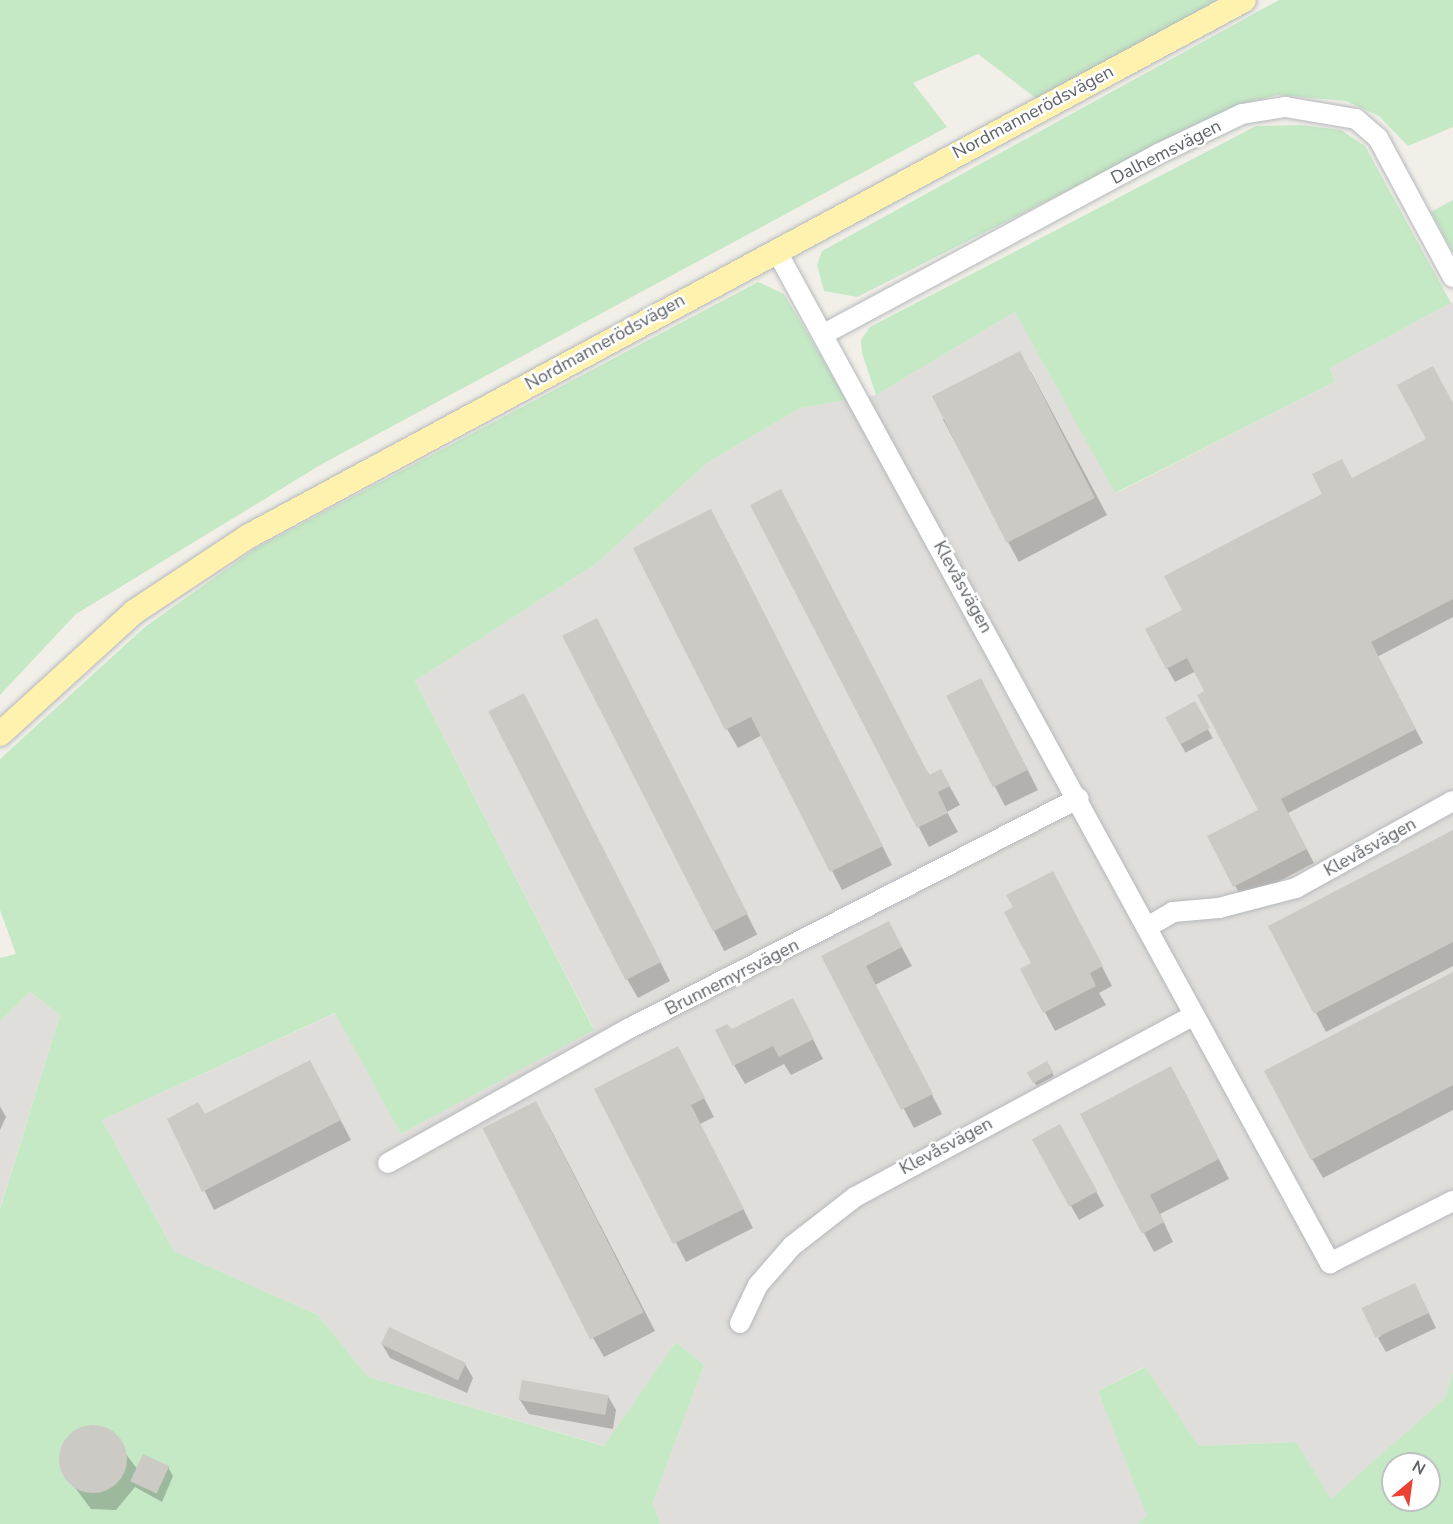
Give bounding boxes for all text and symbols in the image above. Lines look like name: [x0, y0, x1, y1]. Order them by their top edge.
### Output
street label: Nordmannerödsvägen: [949, 60, 1117, 164]
street label: Dalhemsvägen: [1107, 115, 1225, 189]
street label: Nordmannerödsvägen: [521, 289, 689, 395]
street label: Klevåsvägen: [929, 537, 997, 637]
street label: Klevåsvägen: [1320, 813, 1420, 881]
street label: Brunnemyrsvägen: [662, 934, 802, 1020]
street label: Klevåsvägen: [896, 1113, 996, 1179]
north arrow: [1381, 1452, 1441, 1512]
text: N: [1408, 1455, 1429, 1481]

